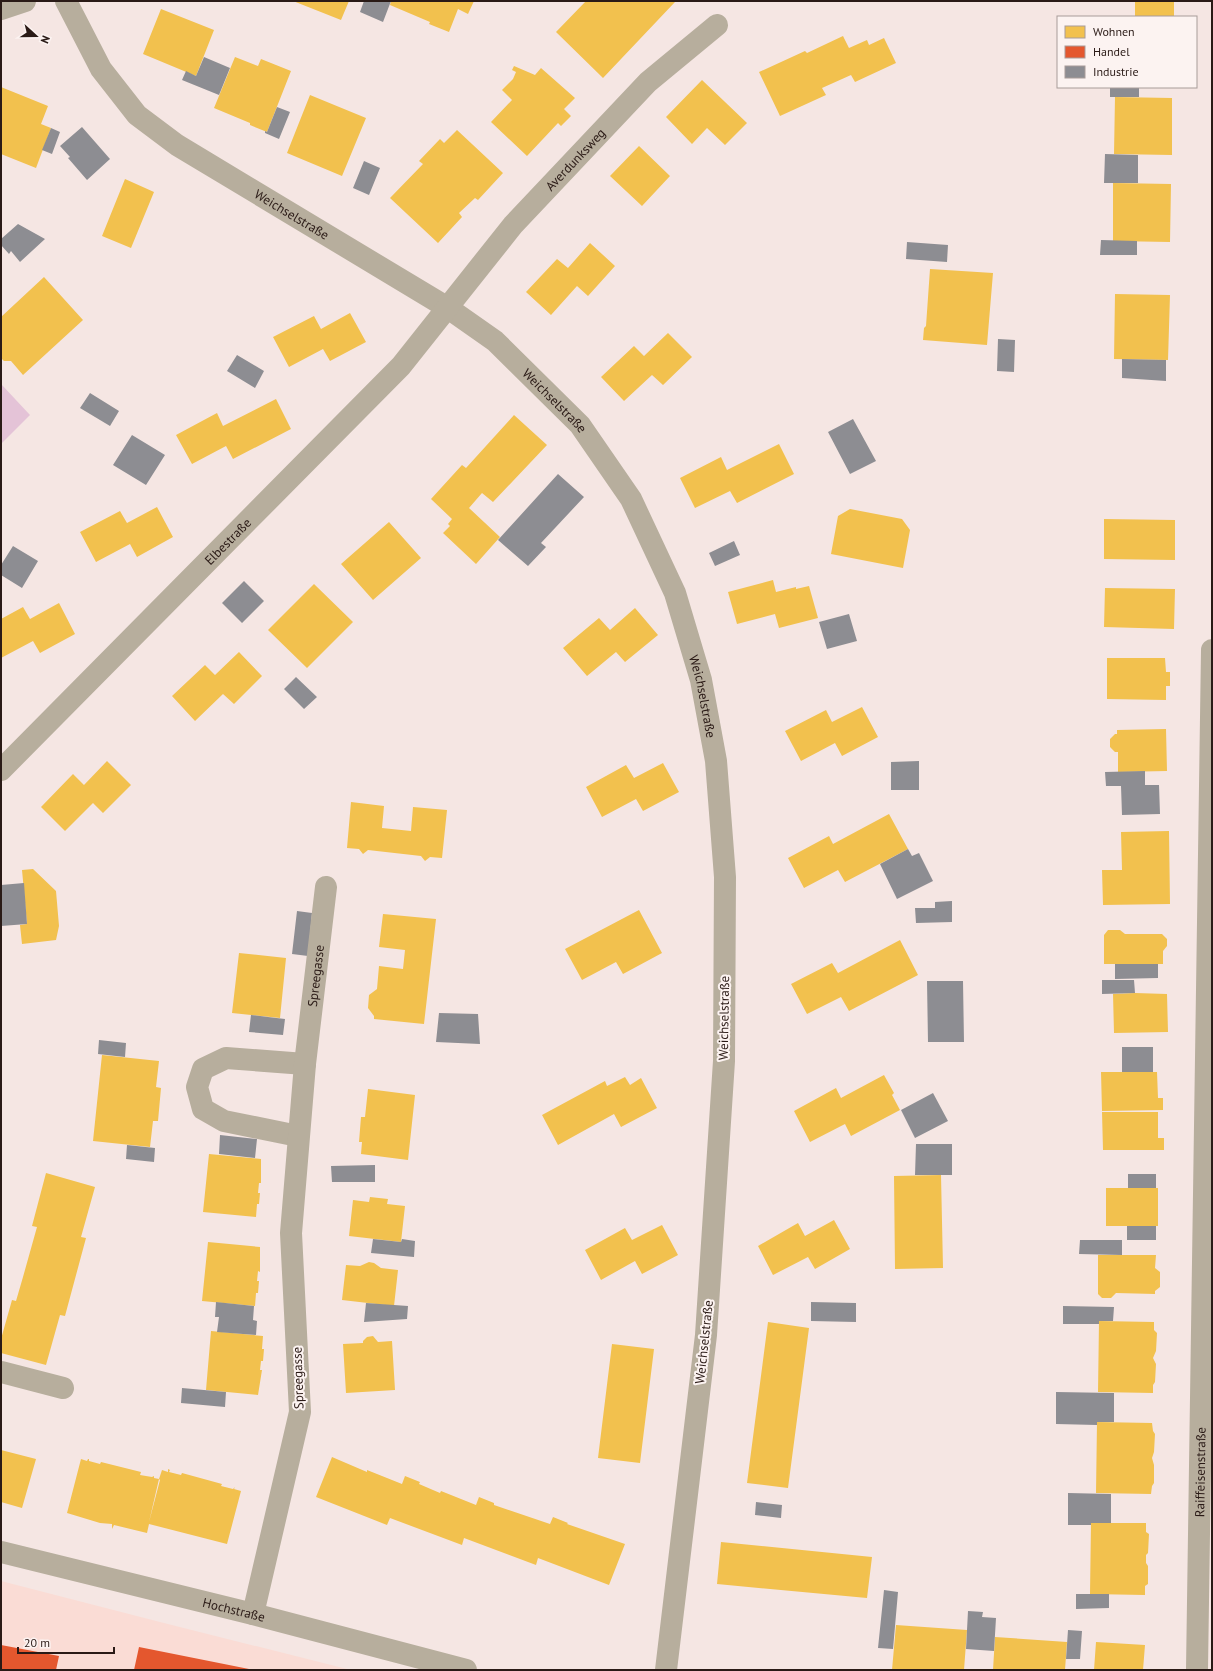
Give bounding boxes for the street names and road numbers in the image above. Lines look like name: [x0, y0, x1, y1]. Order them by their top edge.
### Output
street label: Averdunksweg: [541, 124, 609, 194]
street label: Weichselstraße: [251, 185, 332, 243]
street label: Weichselstraße: [519, 365, 591, 436]
street label: Elbestraße: [201, 514, 255, 568]
street label: Weichselstraße: [686, 653, 720, 739]
street label: Spreegasse: [303, 944, 328, 1008]
street label: Weichselstraße: [715, 976, 733, 1060]
street label: Weichselstraße: [691, 1299, 717, 1385]
street label: Spreegasse: [288, 1347, 308, 1409]
street label: Raiffeisenstraße: [1191, 1427, 1209, 1517]
street label: Hochstraße: [201, 1593, 267, 1625]

